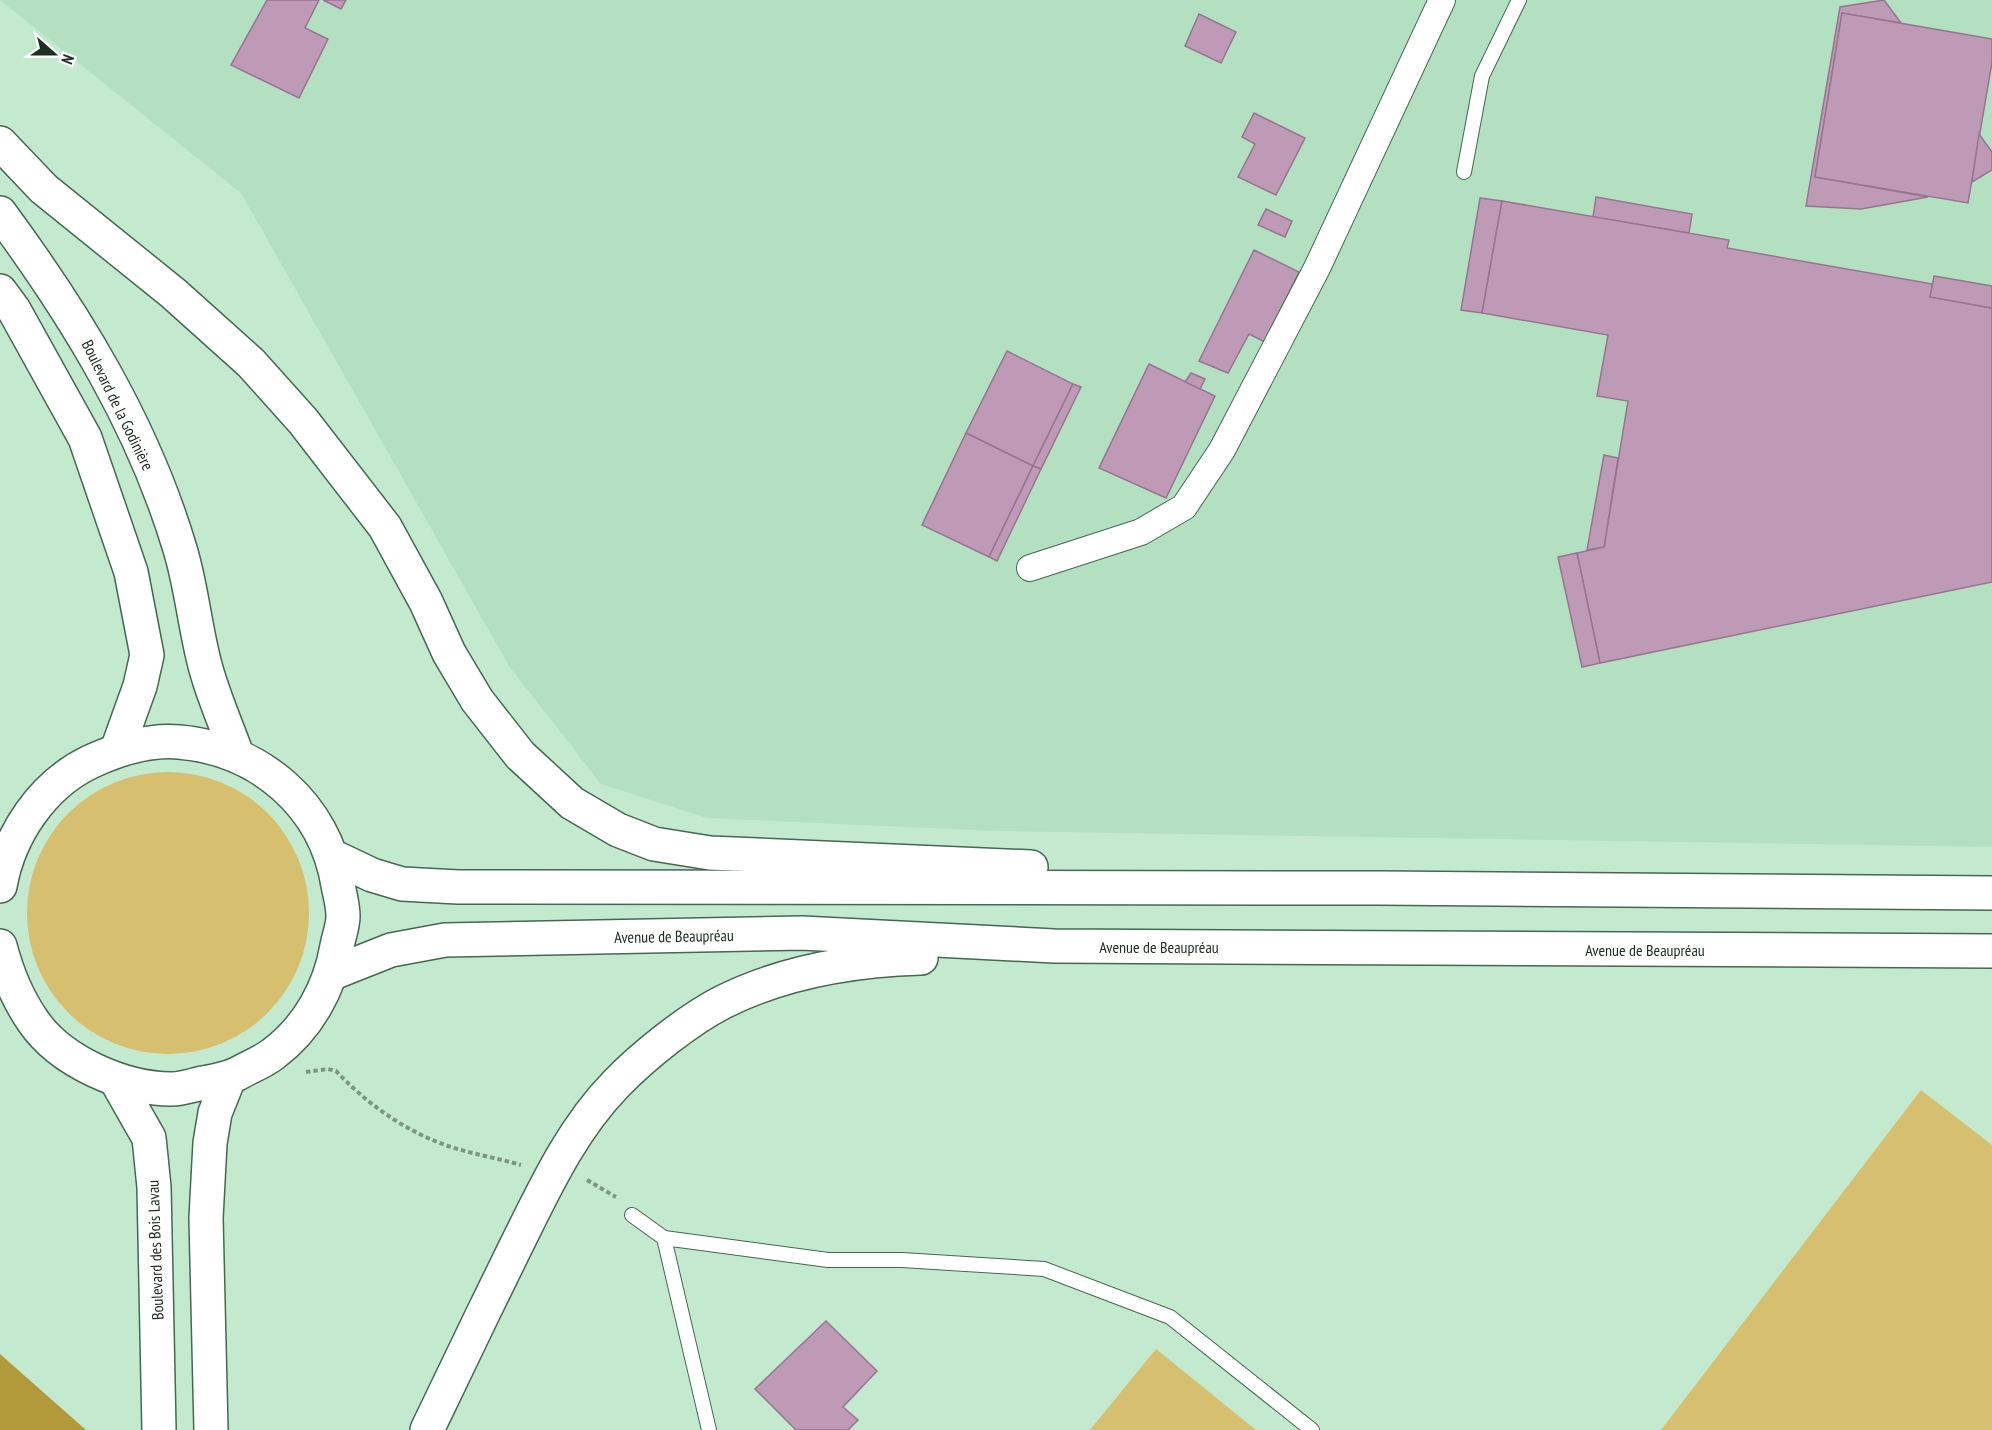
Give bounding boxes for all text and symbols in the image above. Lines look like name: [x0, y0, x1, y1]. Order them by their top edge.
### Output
north arrow: [24, 24, 84, 84]
text: N: [57, 52, 79, 67]
street label: Boulevard de la Godinière: [78, 337, 158, 473]
street label: Avenue de Beaupréau: [614, 925, 734, 947]
street label: Avenue de Beaupréau: [1099, 937, 1219, 957]
street label: Avenue de Beaupréau: [1585, 940, 1705, 960]
street label: Boulevard des Bois Lavau: [143, 1180, 167, 1320]

